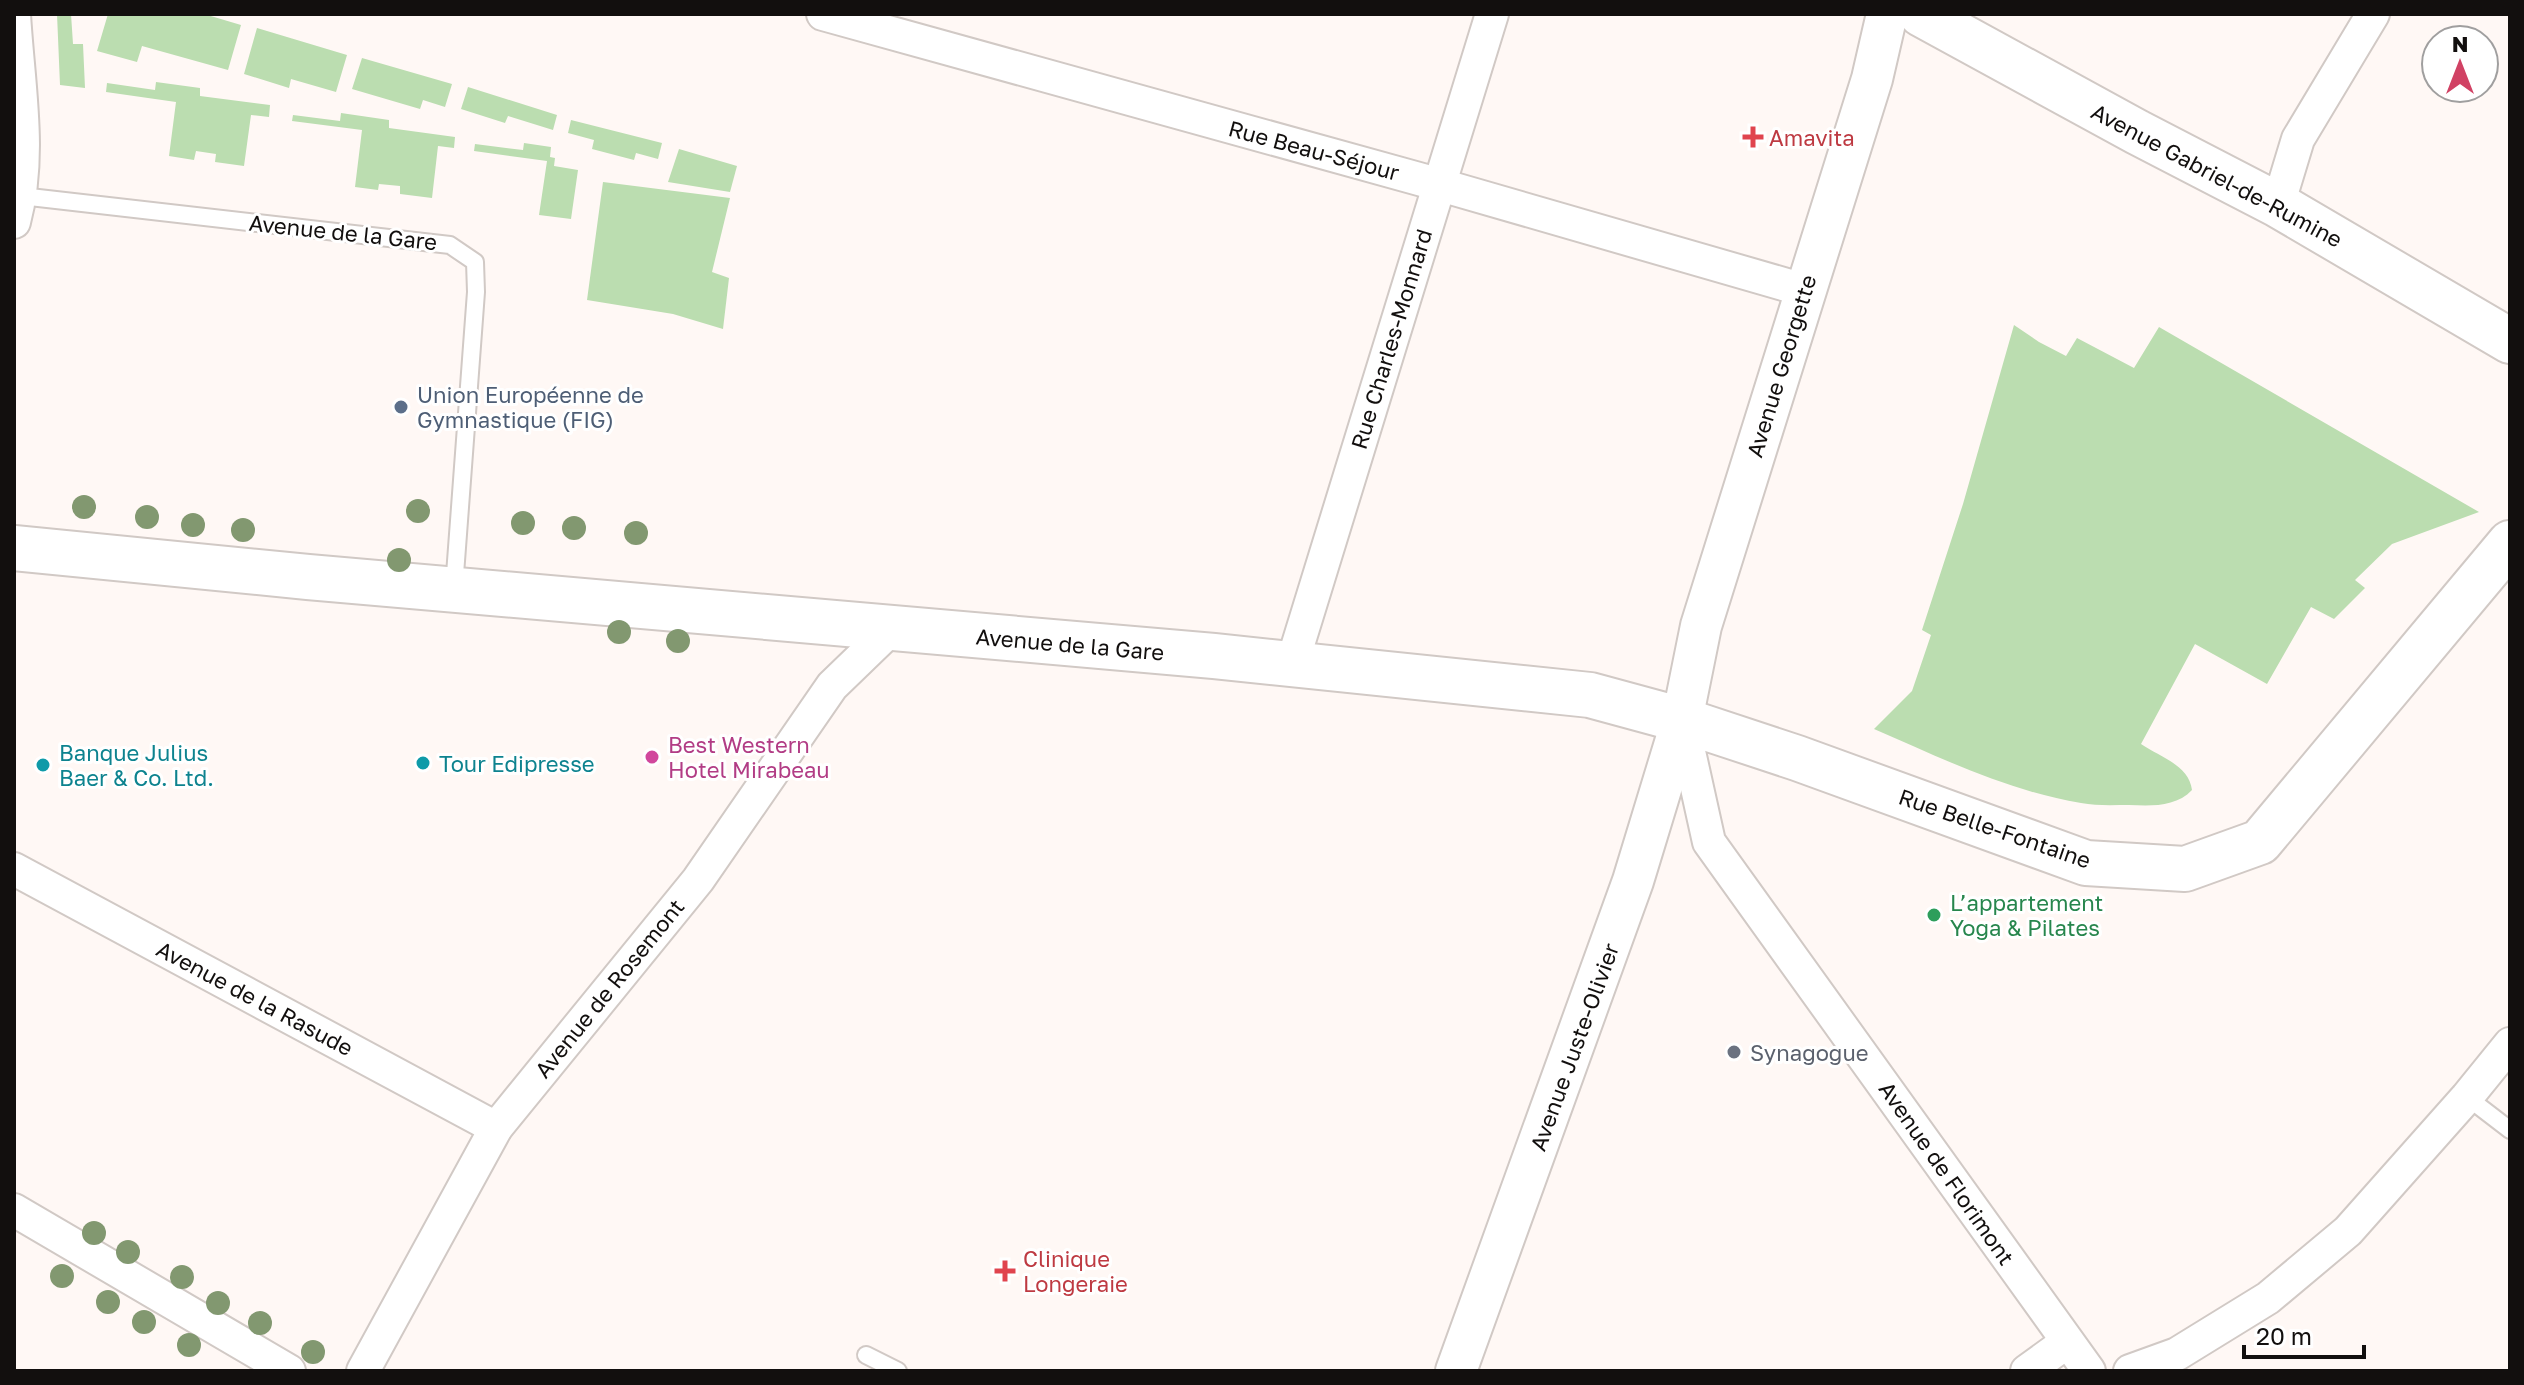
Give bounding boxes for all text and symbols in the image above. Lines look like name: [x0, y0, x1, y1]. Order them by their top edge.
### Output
north arrow: [2420, 24, 2500, 104]
text: N: [2452, 30, 2468, 57]
street label: Avenue Gabriel-de-Rumine: [2087, 97, 2347, 253]
street label: Rue Beau-Séjour: [1226, 114, 1403, 186]
place label: Amavita: [1769, 124, 1855, 151]
marker: Amavita: [1744, 128, 1762, 146]
street label: Avenue de la Gare: [248, 209, 438, 255]
street label: Rue Charles-Monnard: [1345, 226, 1437, 452]
street label: Avenue Georgette: [1740, 271, 1822, 461]
place label: Union Européenne de Gymnastique (FIG): [417, 381, 644, 433]
marker: Union Européenne de Gymnastique (FIG): [392, 398, 410, 416]
street label: Avenue de la Gare: [975, 622, 1165, 666]
place label: Best Western Hotel Mirabeau: [668, 731, 830, 783]
place label: Banque Julius Baer & Co. Ltd.: [59, 739, 214, 791]
marker: Best Western Hotel Mirabeau: [643, 748, 661, 766]
place label: Tour Edipresse: [439, 750, 595, 777]
marker: Tour Edipresse: [414, 754, 432, 772]
marker: Banque Julius Baer & Co. Ltd.: [34, 756, 52, 774]
street label: Rue Belle-Fontaine: [1895, 782, 2095, 874]
place label: L’appartement Yoga & Pilates: [1950, 889, 2103, 941]
street label: Avenue de Rosemont: [529, 893, 689, 1083]
marker: L’appartement Yoga & Pilates: [1925, 906, 1943, 924]
street label: Avenue de la Rasude: [152, 935, 358, 1061]
street label: Avenue Juste-Olivier: [1524, 939, 1624, 1155]
place label: Synagogue: [1750, 1039, 1868, 1066]
marker: Synagogue: [1725, 1043, 1743, 1061]
street label: Avenue de Florimont: [1874, 1076, 2020, 1270]
place label: Clinique Longeraie: [1023, 1245, 1128, 1297]
marker: Clinique Longeraie: [994, 1260, 1016, 1282]
scale bar: [2244, 1309, 2364, 1359]
text: 20 m: [2256, 1321, 2312, 1350]

